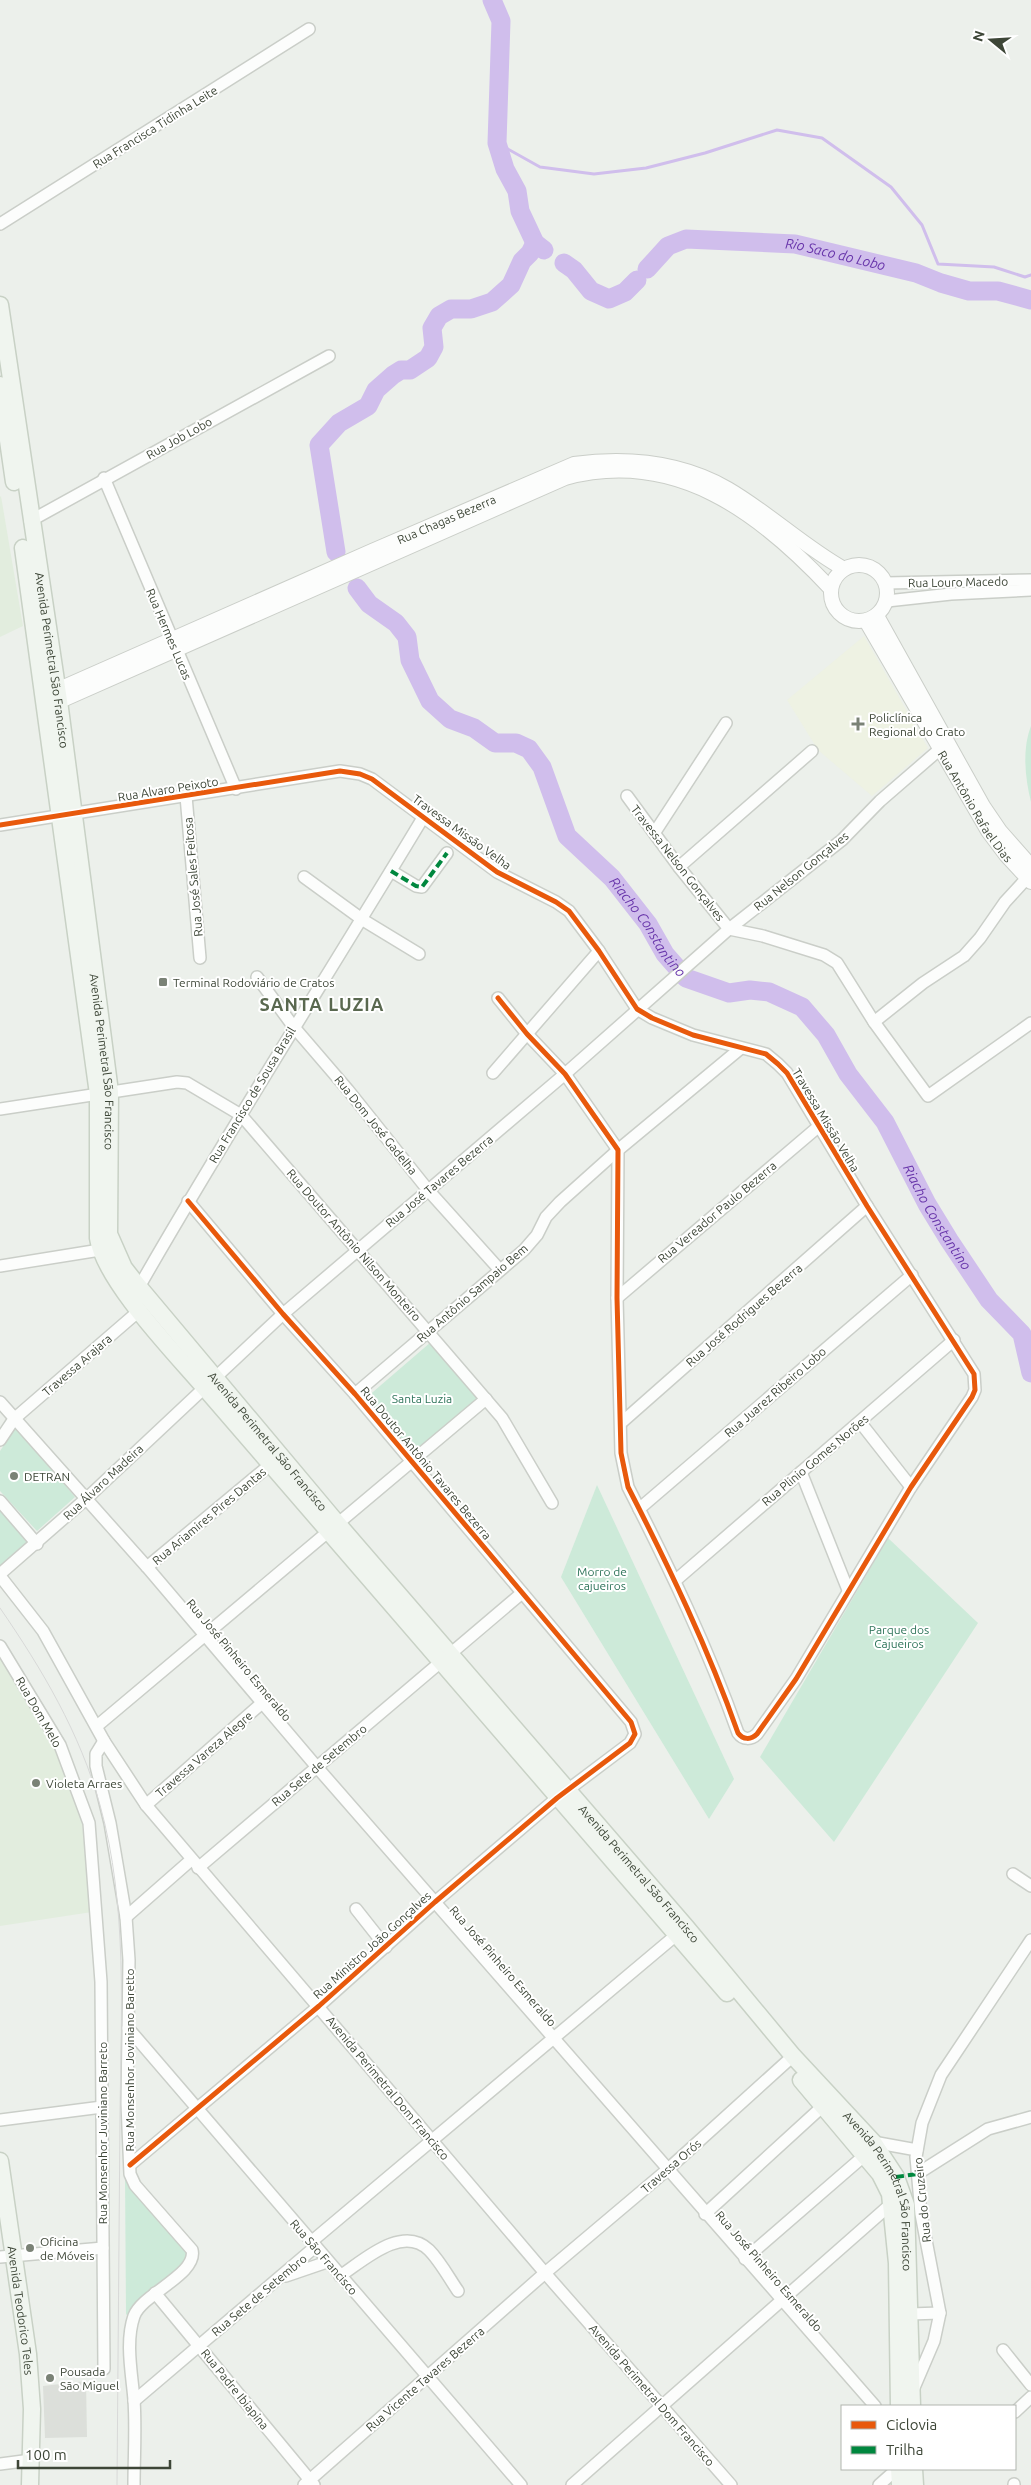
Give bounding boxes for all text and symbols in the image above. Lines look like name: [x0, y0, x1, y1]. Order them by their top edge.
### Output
north arrow: [966, 15, 1016, 65]
text: N: [969, 29, 988, 43]
street label: Rua Francisca Tidinha Leite: [90, 83, 220, 171]
water label: Rio Saco do Lobo: [785, 236, 887, 273]
street label: Rua Job Lobo: [144, 415, 214, 461]
street label: Rua Chagas Bezerra: [395, 492, 498, 546]
street label: Avenida Perimetral São Francisco: [33, 571, 72, 749]
street label: Rua Louro Macedo: [908, 575, 1008, 589]
street label: Rua Hermes Lucas: [144, 587, 194, 681]
place label: Policlínica Regional do Crato: [869, 711, 965, 738]
marker: Policlínica Regional do Crato: [851, 717, 865, 731]
street label: Rua Antônio Rafael Dias: [936, 748, 1015, 864]
street label: Rua Alvaro Peixoto: [117, 775, 219, 803]
street label: Travessa Missão Velha: [410, 792, 514, 872]
street label: Travessa Nelson Gonçalves: [629, 803, 727, 923]
street label: Rua José Sales Feitosa: [181, 817, 205, 937]
street label: Rua Nelson Gonçalves: [751, 829, 851, 913]
water label: Riacho Constantino: [606, 874, 689, 980]
street label: Avenida Perimetral São Francisco: [88, 973, 117, 1150]
marker: Terminal Rodoviário de Cratos: [157, 976, 169, 988]
place label: Terminal Rodoviário de Cratos: [173, 976, 335, 989]
district label: SANTA LUZIA: [260, 994, 384, 1014]
street label: Rua Francisco de Sousa Brasil: [206, 1025, 298, 1165]
street label: Travessa Missão Velha: [790, 1066, 862, 1174]
street label: Rua Dom José Gadelha: [332, 1073, 420, 1177]
street label: Rua José Tavares Bezerra: [383, 1132, 495, 1230]
street label: Rua Vereador Paulo Bezerra: [655, 1159, 779, 1265]
water label: Riacho Constantino: [900, 1162, 975, 1273]
street label: Rua Doutor Antônio Nilson Monteiro: [284, 1166, 424, 1324]
street label: Rua Antônio Sampaio Bem: [414, 1241, 530, 1345]
street label: Rua José Rodrigues Bezerra: [683, 1261, 805, 1369]
street label: Travessa Arajara: [40, 1332, 114, 1398]
street label: Rua Juarez Ribeiro Lobo: [722, 1344, 828, 1440]
street label: Avenida Perimetral São Francisco: [206, 1369, 330, 1513]
street label: Rua Doutor Antônio Tavares Bezerra: [358, 1384, 494, 1542]
park label: Santa Luzia: [392, 1392, 452, 1405]
street label: Rua Plinio Gomes Norões: [759, 1412, 871, 1508]
street label: Rua Álvaro Madeira: [60, 1442, 146, 1522]
street label: Rua Ariamires Pires Dantas: [150, 1465, 268, 1567]
marker: DETRAN: [8, 1470, 20, 1482]
place label: DETRAN: [24, 1470, 70, 1483]
park label: Morro de cajueiros: [577, 1565, 627, 1592]
street label: Rua José Pinheiro Esmeraldo: [184, 1596, 294, 1724]
park label: Parque dos Cajueiros: [869, 1623, 929, 1650]
street label: Rua Dom Melo: [14, 1675, 64, 1749]
street label: Travessa Vareza Alegre: [153, 1709, 255, 1799]
street label: Rua Sete de Setembro: [269, 1722, 369, 1808]
marker: Violeta Arraes: [30, 1777, 42, 1789]
place label: Violeta Arraes: [46, 1777, 122, 1790]
street label: Avenida Perimetral São Francisco: [577, 1802, 702, 1945]
street label: Rua Ministro João Gonçalves: [311, 1889, 433, 2001]
street label: Rua José Pinheiro Esmeraldo: [447, 1903, 559, 2029]
street label: Rua Monsenhor Joviniano Baretto: [123, 1968, 136, 2152]
street label: Avenida Perimetral Dom Francisco: [324, 2013, 452, 2163]
street label: Rua Monsenhor Juviniano Barreto: [96, 2042, 109, 2224]
street label: Avenida Perimetral São Francisco: [841, 2108, 914, 2271]
street label: Travessa Orós: [638, 2137, 704, 2195]
street label: Rua do Cruzeiro: [911, 2157, 933, 2243]
street label: Rua José Pinheiro Esmeraldo: [713, 2208, 825, 2334]
street label: Rua São Francisco: [288, 2217, 360, 2297]
place label: Oficina de Móveis: [40, 2235, 94, 2262]
marker: Oficina de Móveis: [24, 2242, 36, 2254]
street label: Avenida Teodorico Teles: [6, 2245, 36, 2376]
street label: Rua Sete de Setembro: [209, 2252, 309, 2338]
street label: Avenida Perimetral Dom Francisco: [587, 2321, 717, 2469]
street label: Rua Vicente Tavares Bezerra: [363, 2324, 487, 2434]
street label: Rua Padre Ibiapina: [199, 2346, 271, 2432]
place label: Pousada São Miguel: [60, 2365, 119, 2392]
marker: Pousada São Miguel: [44, 2372, 56, 2384]
legend: [841, 2405, 1016, 2470]
text: Ciclovia: [886, 2416, 937, 2433]
scale bar: [18, 2438, 170, 2470]
text: Trilha: [886, 2441, 923, 2458]
text: 100 m: [25, 2446, 67, 2463]

